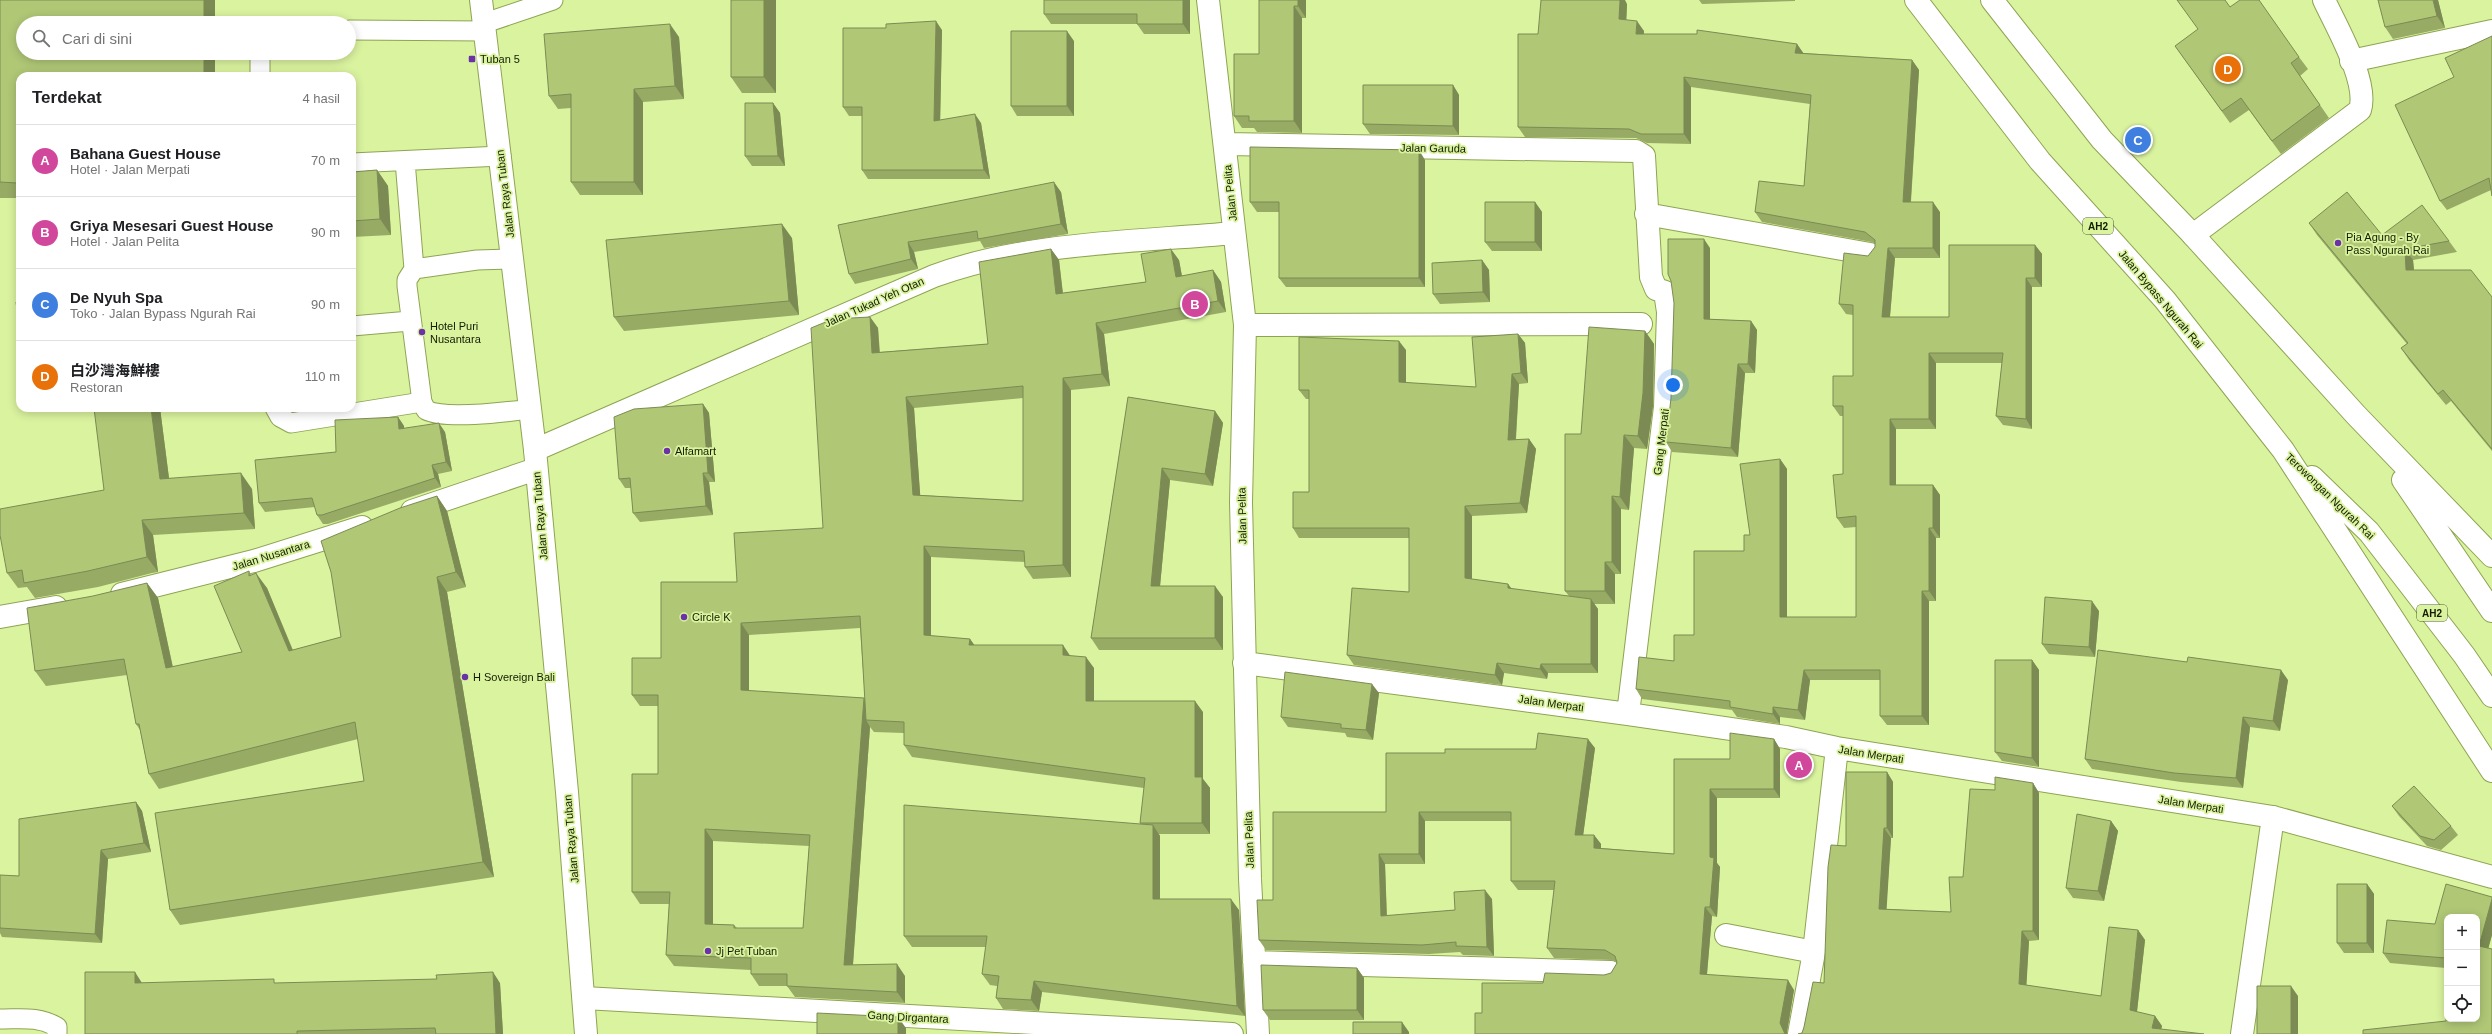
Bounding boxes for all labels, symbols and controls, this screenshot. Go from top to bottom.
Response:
search box [16,16,356,60]
icon: search [30,27,52,49]
text: Cari di sini [62,30,132,47]
place label: Tuban 5 [480,53,520,65]
marker: Tuban 5 [467,54,477,64]
pin: D [2215,54,2241,84]
text: Terdekat [32,88,102,107]
text: 4 hasil [302,91,340,106]
pin: C [2125,125,2151,155]
street label: Jalan Garuda [1400,141,1467,155]
text: Bahana Guest House [70,145,221,162]
street label: Jalan Raya Tuban [494,149,516,239]
text: A [40,153,50,168]
text: 70 m [311,153,340,168]
text: Hotel · Jalan Merpati [70,162,190,177]
street label: Jalan Pelita [1221,163,1239,222]
text: Griya Mesesari Guest House [70,217,273,234]
road number: AH2 [2083,218,2113,234]
text: B [40,225,50,240]
text: 90 m [311,225,340,240]
place label: Pia Agung - By Pass Ngurah Rai [2346,231,2429,256]
text: Hotel · Jalan Pelita [70,234,179,249]
marker: Pia Agung - By Pass Ngurah Rai [2333,238,2343,248]
street label: Jalan Bypass Ngurah Rai [2117,248,2205,350]
street label: Jalan Tukad Yeh Otan [822,275,926,329]
text: De Nyuh Spa [70,289,163,306]
pin: B [1182,289,1208,319]
text: C [40,297,50,312]
text: 90 m [311,297,340,312]
text: Toko · Jalan Bypass Ngurah Rai [70,306,256,321]
place label: Hotel Puri Nusantara [430,320,482,345]
marker: Hotel Puri Nusantara [417,327,427,337]
text: 白沙灣海鮮樓 [70,362,160,379]
text: D [40,369,50,384]
text: 110 m [305,369,340,384]
your location [1663,375,1683,395]
text: Restoran [70,380,123,395]
street label: Gang Merpati [1651,408,1671,476]
place label: Alfamart [675,445,716,457]
marker: Alfamart [662,446,672,456]
street label: Terowongan Ngurah Rai [2283,450,2377,542]
street label: Jalan Raya Tuban [530,471,550,561]
street label: Jalan Pelita [1235,487,1248,545]
street label: Jalan Nusantara [231,537,312,572]
road number: AH2 [2417,605,2447,621]
place label: Circle K [692,611,731,623]
marker: Circle K [679,612,689,622]
place label: H Sovereign Bali [473,671,555,683]
marker: H Sovereign Bali [460,672,470,682]
street label: Jalan Merpati [1517,692,1585,714]
street label: Jalan Merpati [1837,743,1905,765]
pin: A [1786,750,1812,780]
street label: Jalan Merpati [2157,793,2225,815]
street label: Jalan Raya Tuban [561,794,581,884]
street label: Jalan Pelita [1242,810,1256,869]
map controls [2444,914,2480,1022]
button: + [2444,914,2480,950]
place label: Jj Pet Tuban [716,945,777,957]
marker: Jj Pet Tuban [703,946,713,956]
button: − [2444,950,2480,986]
button: locate [2444,986,2480,1022]
street label: Gang Dirgantara [867,1009,950,1025]

